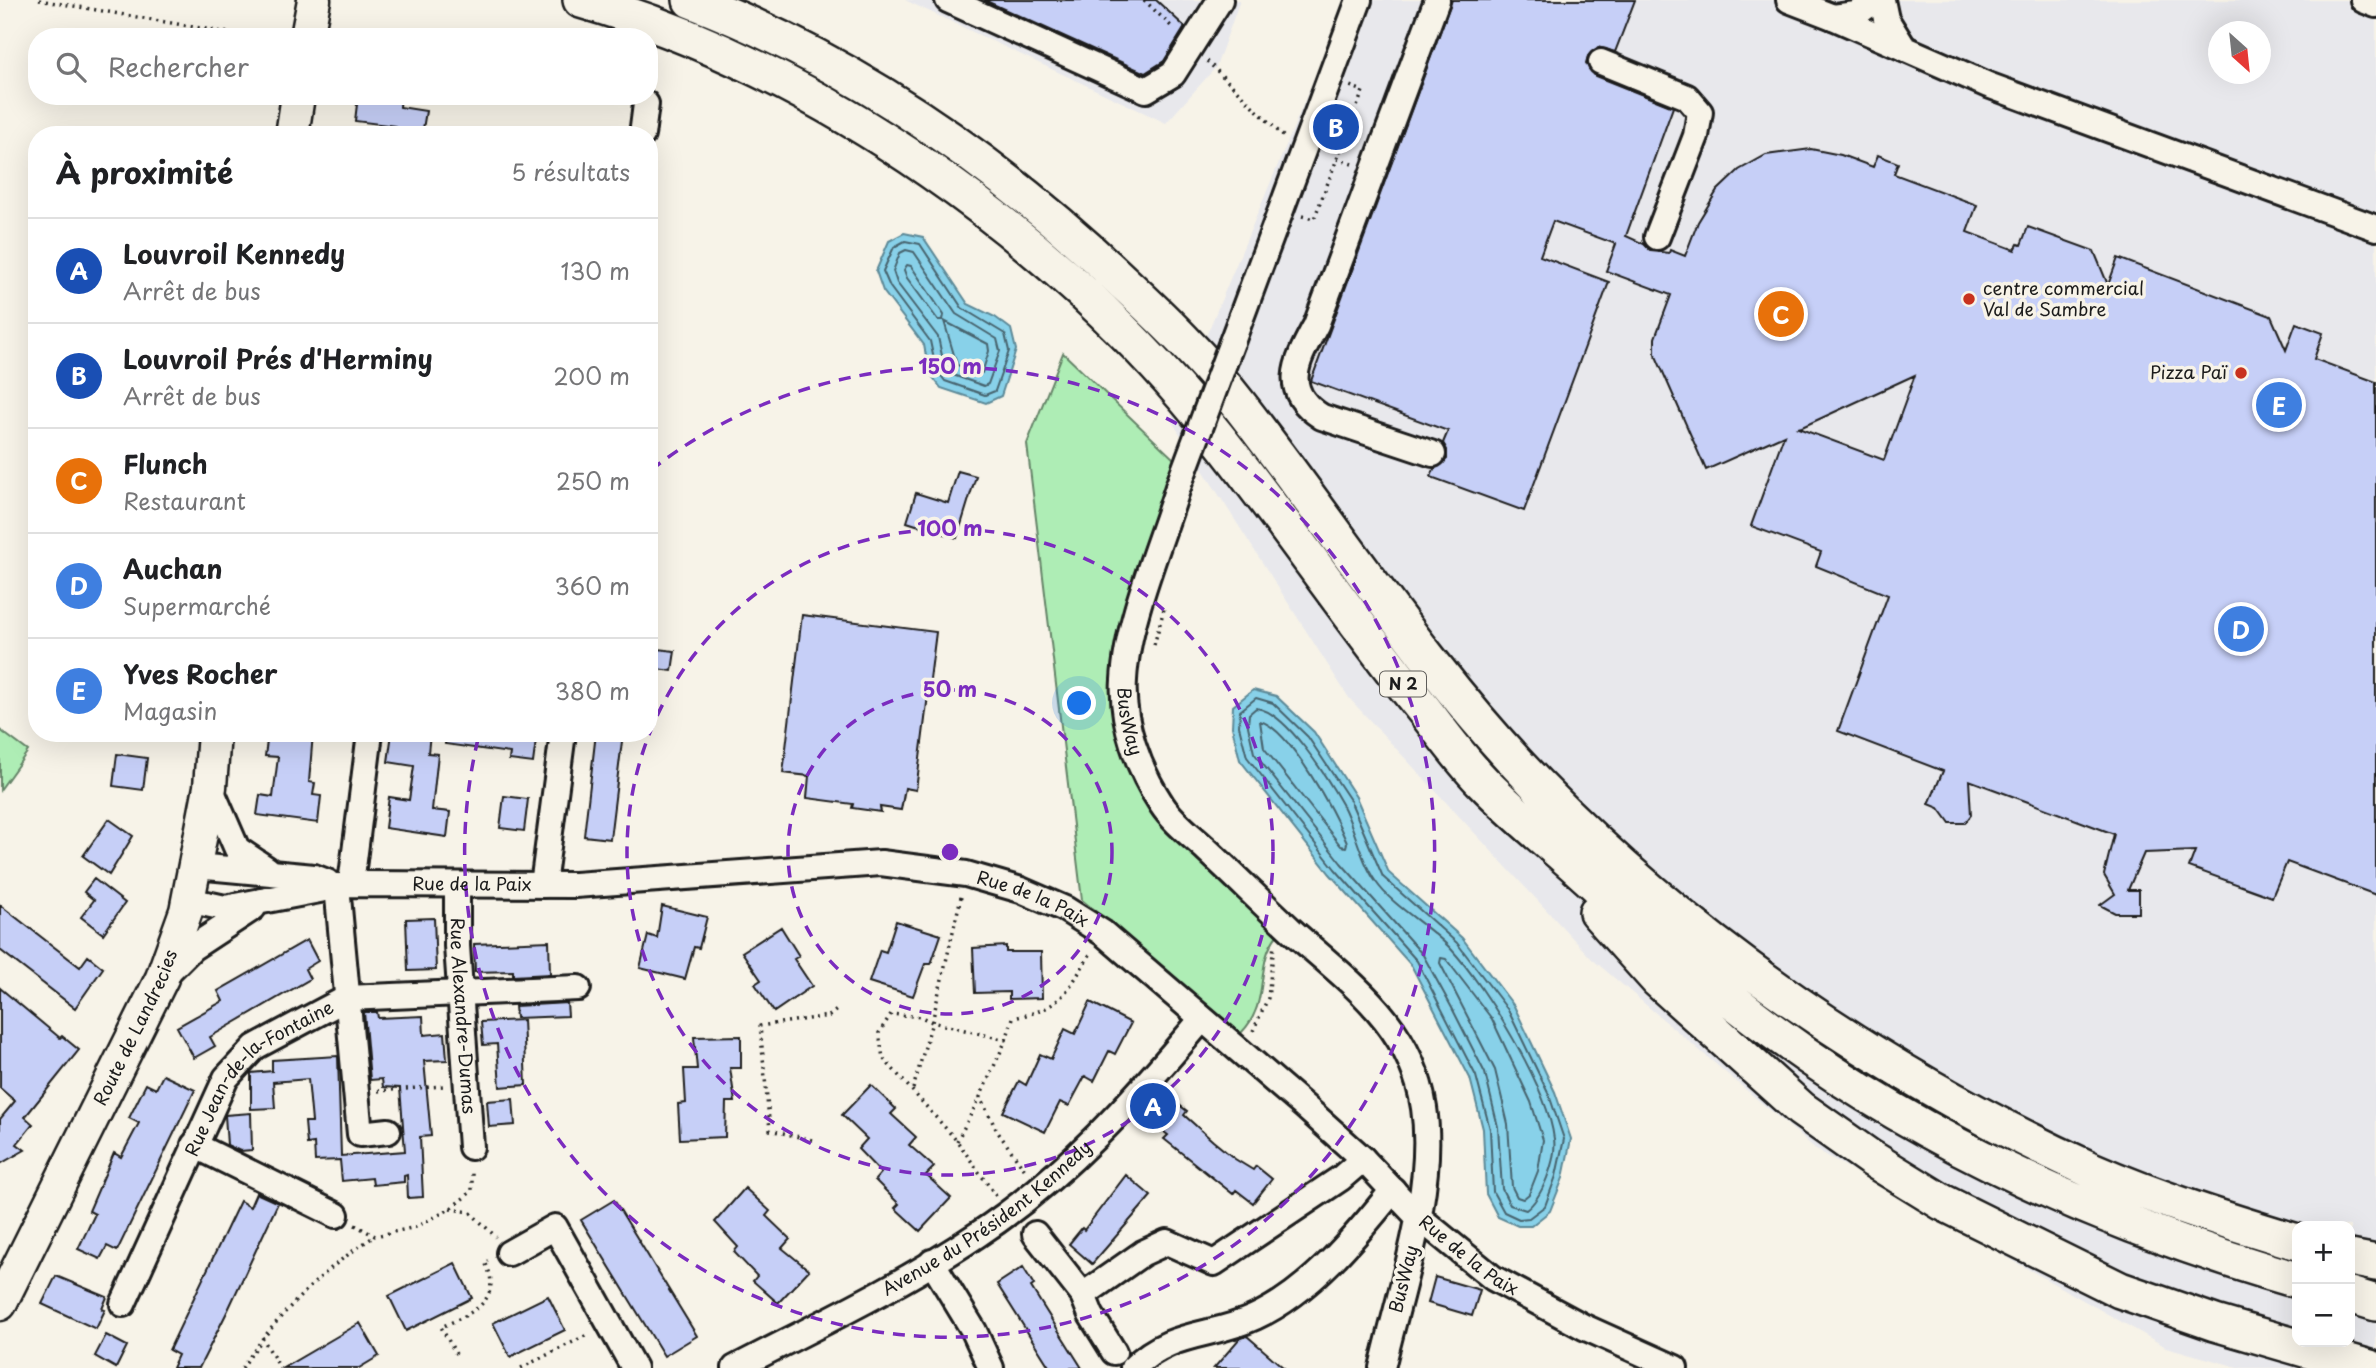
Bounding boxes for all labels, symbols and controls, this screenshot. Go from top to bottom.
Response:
north arrow [2208,21,2271,84]
search box [28,28,658,105]
text: Rechercher [108,47,249,86]
icon: search [52,48,90,86]
pin: B [1313,101,1359,153]
text: À proximité [56,149,233,194]
text: 5 résultats [511,154,630,189]
text: Louvroil Kennedy [123,234,345,273]
text: A [70,253,88,288]
text: 130 m [560,253,630,288]
text: Arrêt de bus [123,273,261,308]
place label: centre commercial Val de Sambre [1983,274,2144,322]
pin: C [1758,288,1804,340]
marker: centre commercial Val de Sambre [1961,291,1977,307]
text: Louvroil Prés d'Herminy [123,339,433,378]
text: 150 m [918,349,982,381]
text: B [71,358,87,393]
text: 200 m [553,358,630,393]
place label: Pizza Paï [2150,358,2228,385]
marker: Pizza Paï [2233,365,2249,381]
text: Arrêt de bus [123,378,261,413]
pin: E [2256,379,2302,431]
text: Flunch [123,444,208,483]
text: C [70,463,88,498]
text: 250 m [556,463,630,498]
text: Restaurant [123,483,246,518]
text: 100 m [917,511,983,543]
text: Auchan [123,549,223,588]
text: D [70,568,88,603]
text: 360 m [555,568,630,603]
text: Supermarché [123,588,271,623]
pin: D [2218,603,2264,655]
text: Yves Rocher [123,654,277,693]
road number: N 2 [1380,671,1426,696]
text: 50 m [923,672,977,704]
text: E [72,673,86,708]
text: 380 m [555,673,630,708]
your location [1062,686,1096,720]
street label: BusWay [1112,687,1151,759]
text: Magasin [123,693,217,728]
centre of rings [938,840,962,864]
street label: Rue de la Paix [974,863,1095,933]
street label: Rue de la Paix [412,869,532,897]
street label: Rue Alexandre-Dumas [445,918,484,1115]
street label: Route de Landrecies [86,945,183,1110]
street label: Rue Jean-de-la-Fontaine [177,993,338,1160]
pin: A [1130,1080,1176,1132]
street label: Avenue du Président Kennedy [877,1133,1097,1301]
street label: Rue de la Paix [1414,1208,1524,1301]
map controls [2292,1221,2355,1347]
button: + [2292,1221,2355,1284]
street label: BusWay [1381,1242,1424,1315]
button: − [2292,1284,2355,1347]

